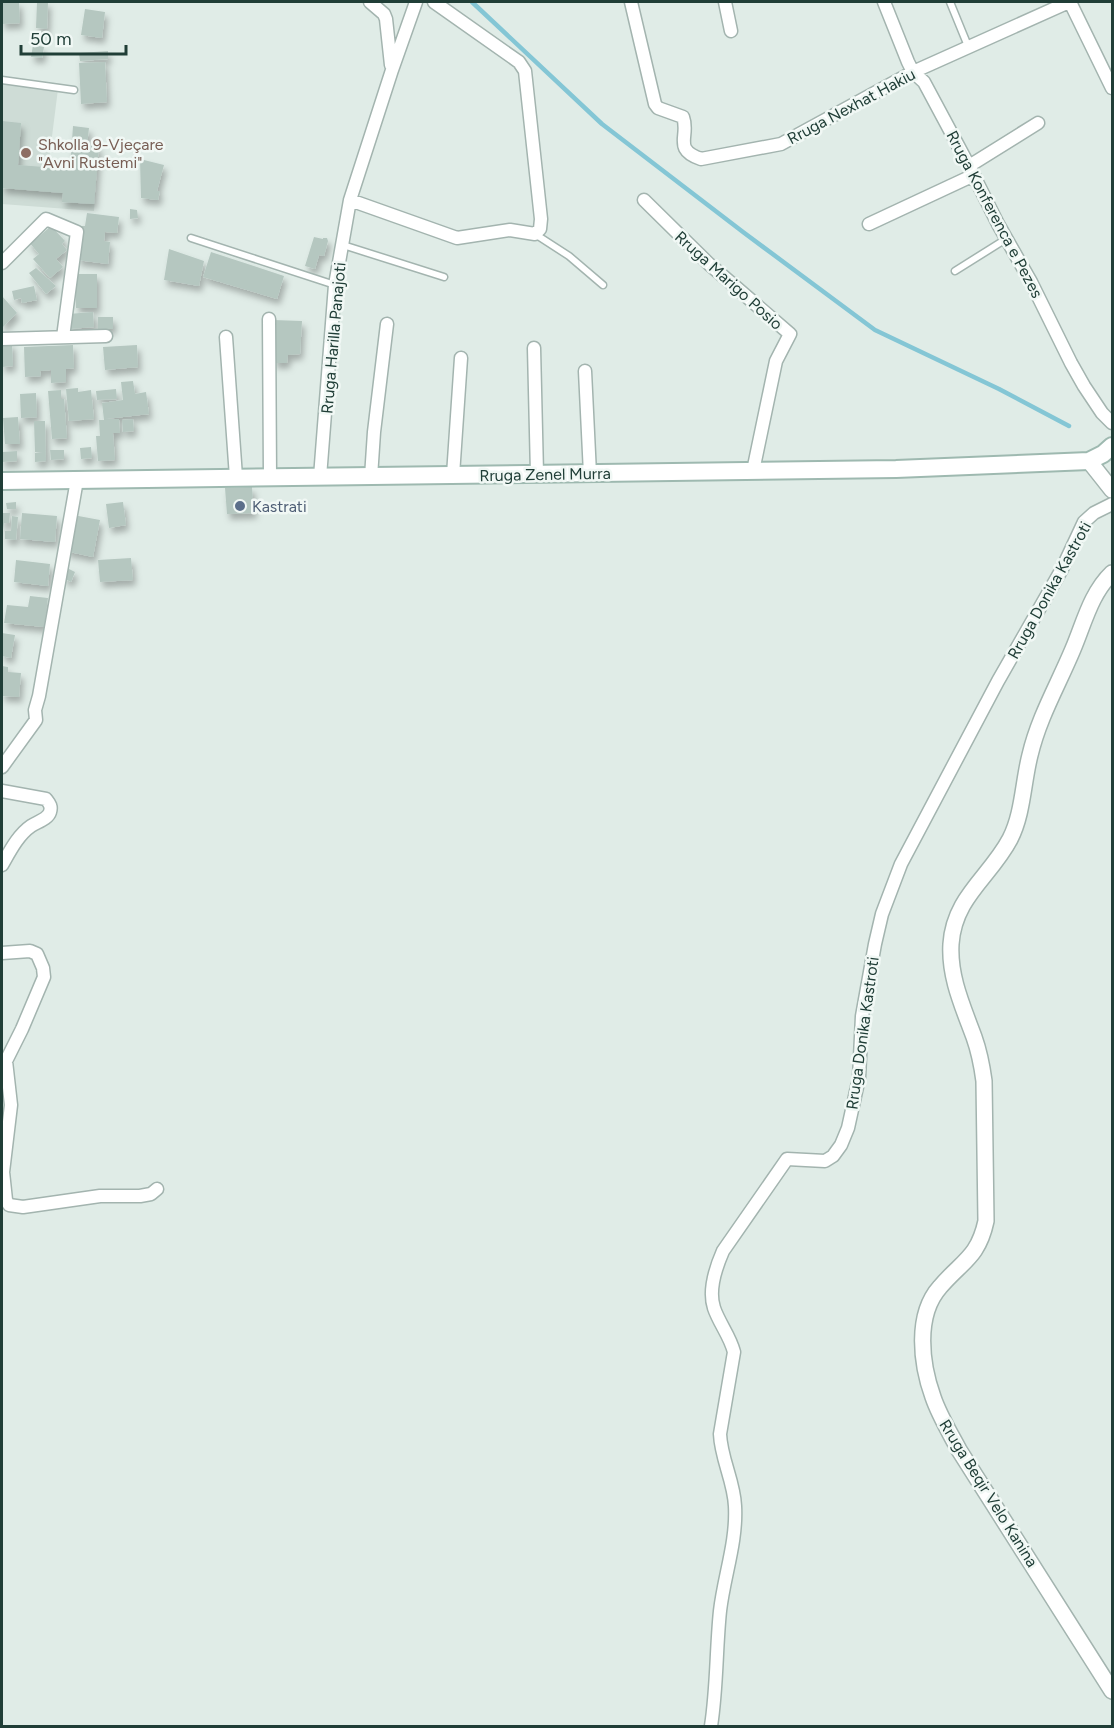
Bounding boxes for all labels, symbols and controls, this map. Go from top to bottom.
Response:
scale bar [21,18,126,56]
text: 50 m [30,28,72,50]
street label: Rruga Nexhat Hakiu [784,65,918,148]
street label: Rruga Konferenca e Pezes [942,127,1047,301]
place label: Shkolla 9-Vjeçare "Avni Rustemi" [38,135,164,172]
marker: Shkolla 9-Vjeçare "Avni Rustemi" [19,146,33,160]
street label: Rruga Marigo Posio [671,227,786,334]
street label: Rruga Harilla Panajoti [317,261,350,415]
street label: Rruga Zenel Murra [479,464,611,485]
place label: Kastrati [252,497,307,516]
marker: Kastrati [233,499,247,513]
street label: Rruga Donika Kastroti [1004,518,1095,662]
street label: Rruga Donika Kastroti [842,955,883,1111]
street label: Rruga Beqir Velo Kanina [935,1416,1042,1570]

